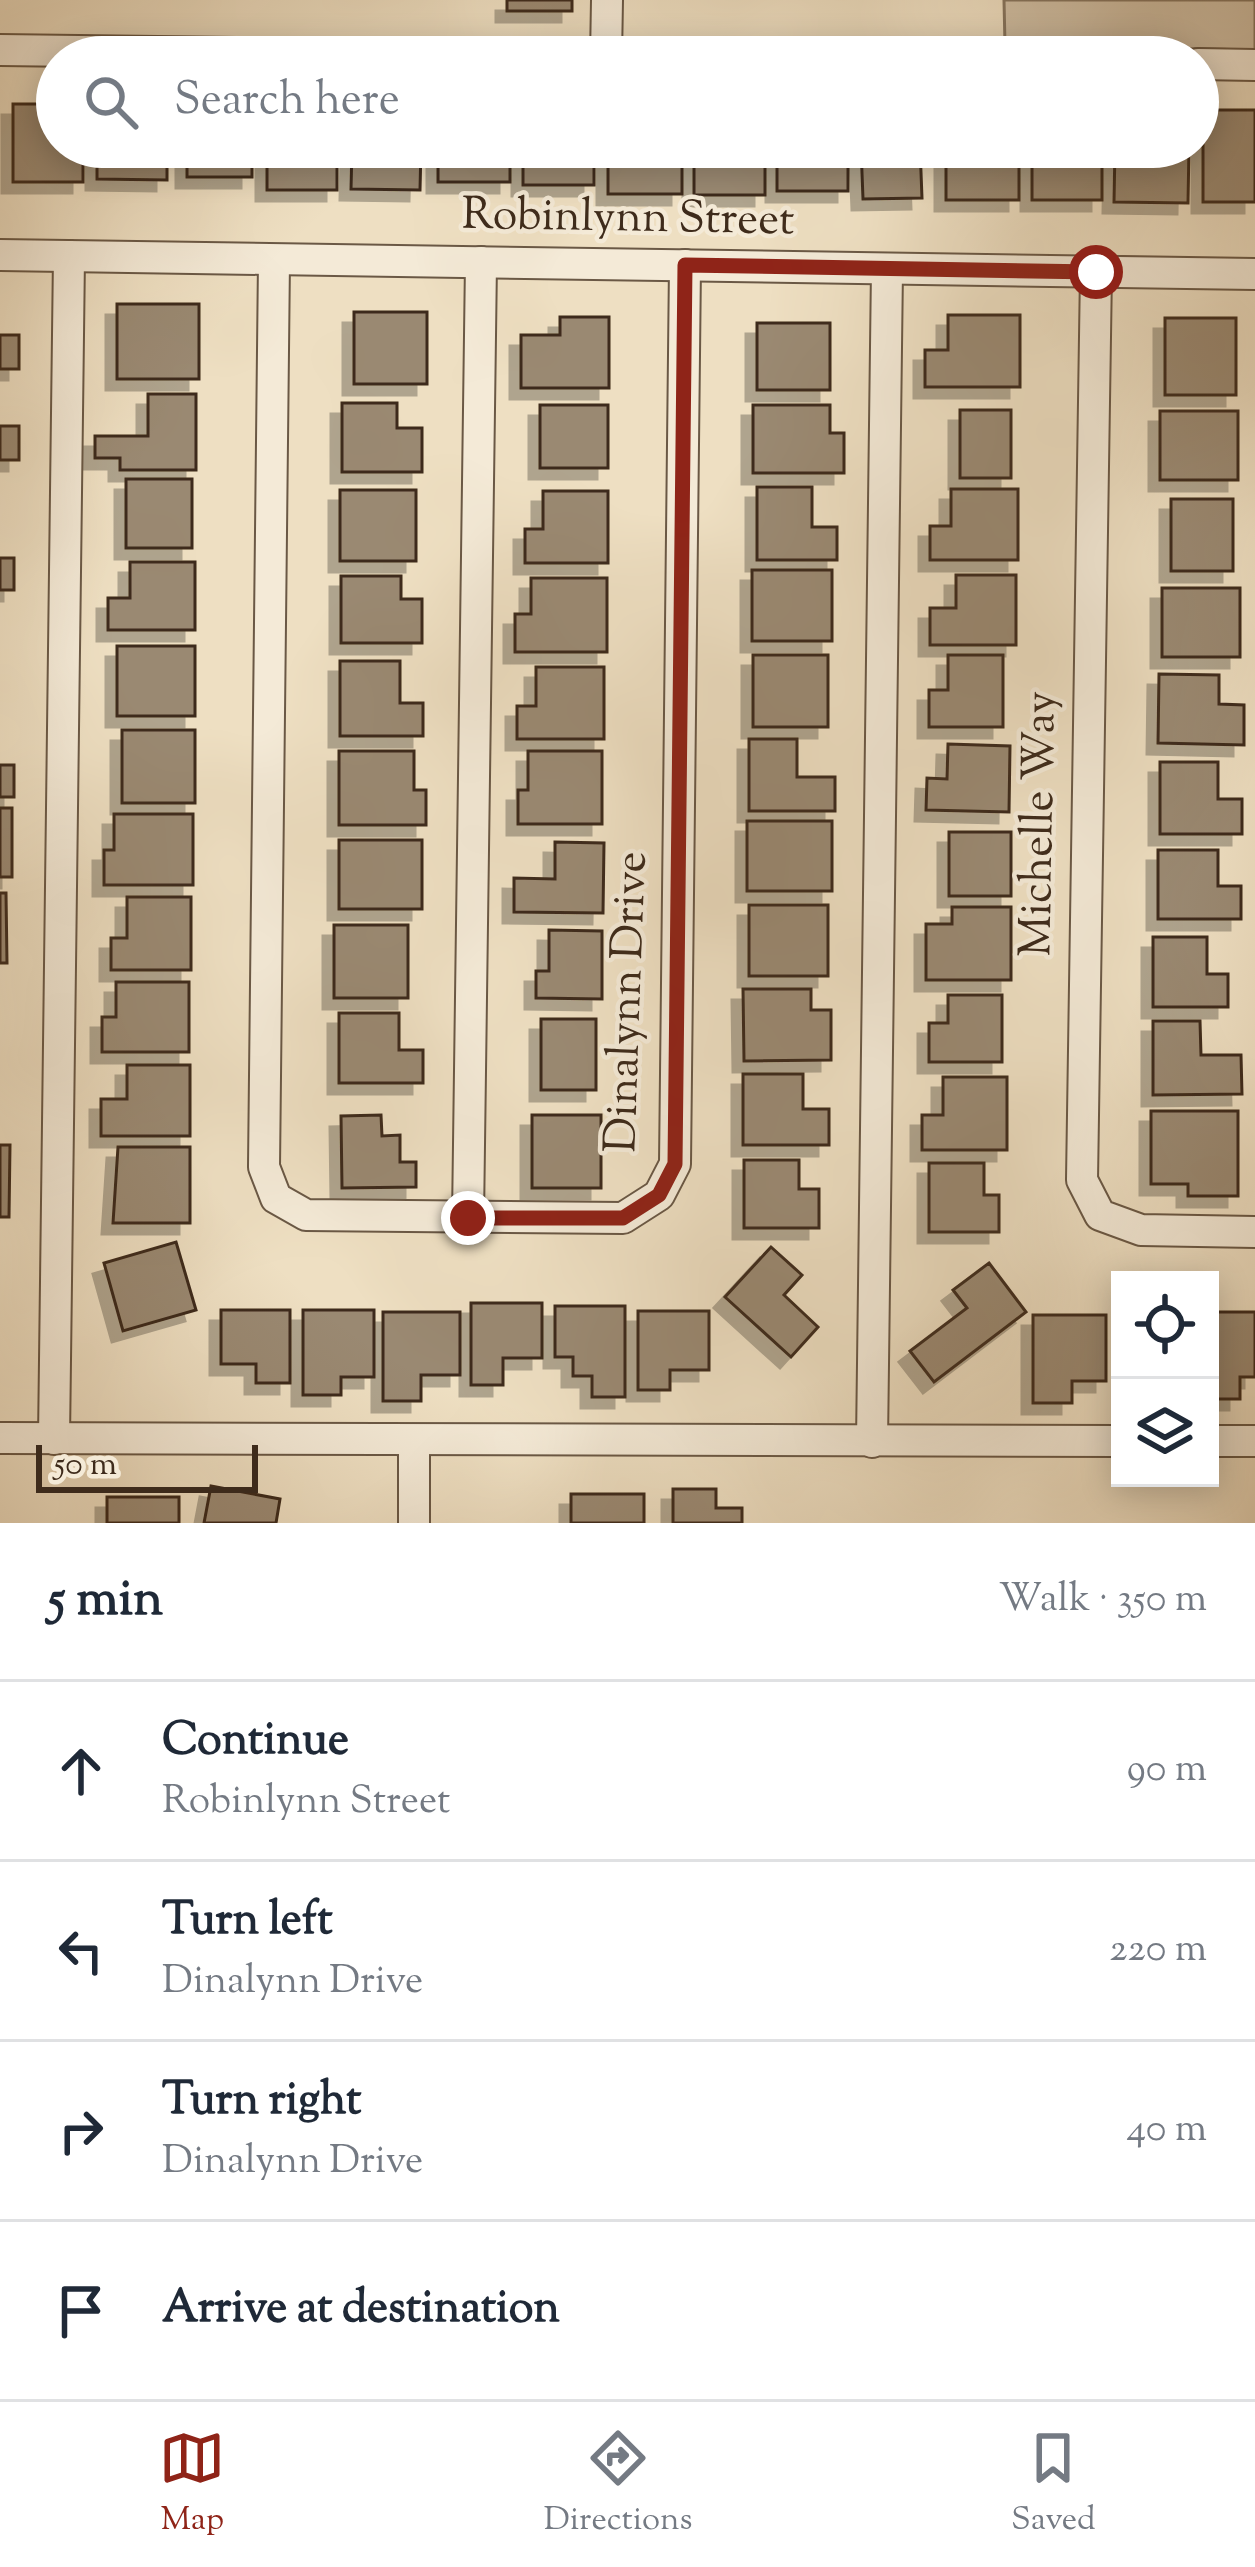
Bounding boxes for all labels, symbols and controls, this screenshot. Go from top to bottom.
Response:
search box [36,36,1219,168]
icon: search [78,69,144,135]
text: Search here [174,70,400,135]
street label: Robinlynn Street [461,185,795,255]
route start [1069,245,1123,299]
street label: Michelle Way [1006,691,1076,957]
street label: Dinalynn Drive [591,850,667,1154]
route end [441,1191,495,1245]
map controls [1111,1271,1219,1487]
button: locate [1111,1271,1219,1379]
button: layers [1111,1379,1219,1487]
scale bar [36,1439,258,1492]
text: 50 m [54,1442,117,1490]
text: 5 min [48,1565,163,1638]
text: Walk · 350 m [999,1573,1207,1629]
text: Continue [162,1710,349,1775]
icon: ahead [48,1738,114,1804]
text: 90 m [1127,1743,1207,1799]
text: Robinlynn Street [162,1775,450,1831]
text: Turn left [162,1890,333,1955]
icon: left [48,1918,114,1984]
text: 220 m [1109,1923,1207,1979]
text: Dinalynn Drive [162,1955,423,2011]
text: Turn right [162,2070,361,2135]
icon: right [48,2098,114,2164]
text: 40 m [1127,2103,1207,2159]
text: Dinalynn Drive [162,2135,423,2191]
icon: arrive [48,2278,114,2344]
text: Arrive at destination [162,2278,560,2343]
tab: Map [159,2425,225,2545]
tab: Directions [544,2425,693,2545]
tab: Saved [1011,2425,1096,2545]

